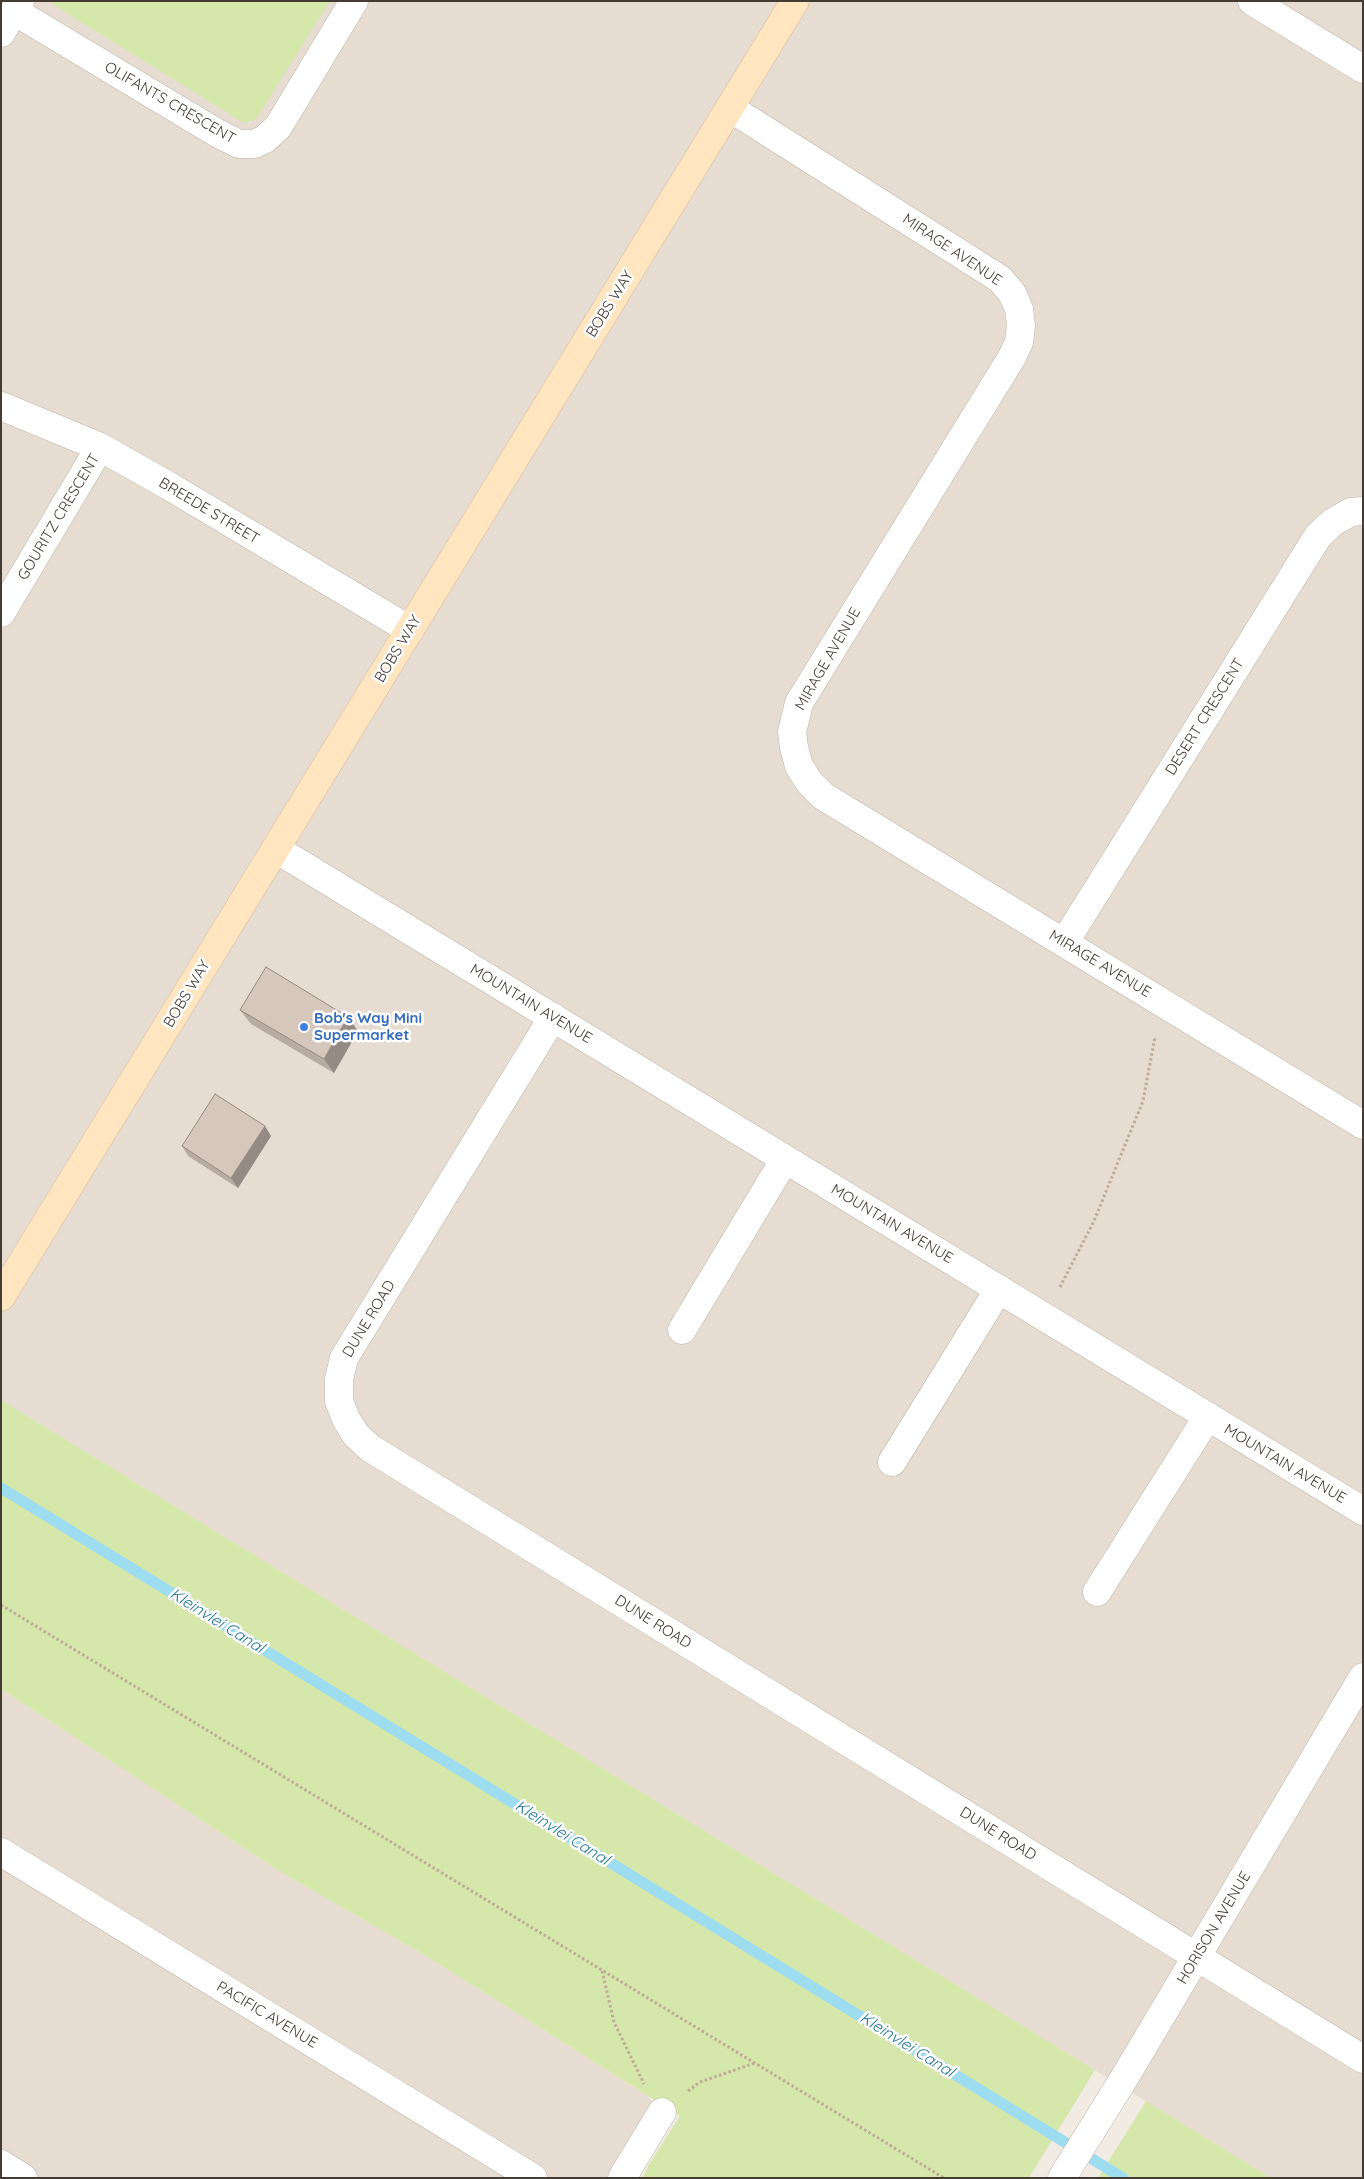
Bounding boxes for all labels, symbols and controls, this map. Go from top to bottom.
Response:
street label: OLIFANTS CRESCENT [101,58,239,148]
street label: MIRAGE AVENUE [899,210,1005,290]
street label: BOBS WAY [582,267,638,341]
street label: GOURITZ CRESCENT [14,451,104,583]
street label: BREEDE STREET [156,474,262,548]
street label: MIRAGE AVENUE [791,604,865,714]
street label: BOBS WAY [371,612,425,686]
street label: DESERT CRESCENT [1162,655,1248,779]
street label: MIRAGE AVENUE [1046,926,1154,1002]
street label: BOBS WAY [160,957,214,1031]
street label: MOUNTAIN AVENUE [467,960,595,1048]
place label: Bob's Way Mini Supermarket [314,1009,422,1044]
marker: Bob's Way Mini Supermarket [298,1021,310,1033]
street label: MOUNTAIN AVENUE [828,1180,956,1268]
street label: DUNE ROAD [339,1277,399,1361]
street label: MOUNTAIN AVENUE [1221,1420,1349,1508]
water label: Kleinvlei Canal [166,1584,268,1658]
street label: DUNE ROAD [611,1591,695,1653]
water label: Kleinvlei Canal [511,1796,613,1870]
street label: DUNE ROAD [956,1803,1040,1865]
street label: HORISON AVENUE [1173,1869,1255,1987]
street label: PACIFIC AVENUE [213,1978,321,2052]
water label: Kleinvlei Canal [856,2008,958,2082]

